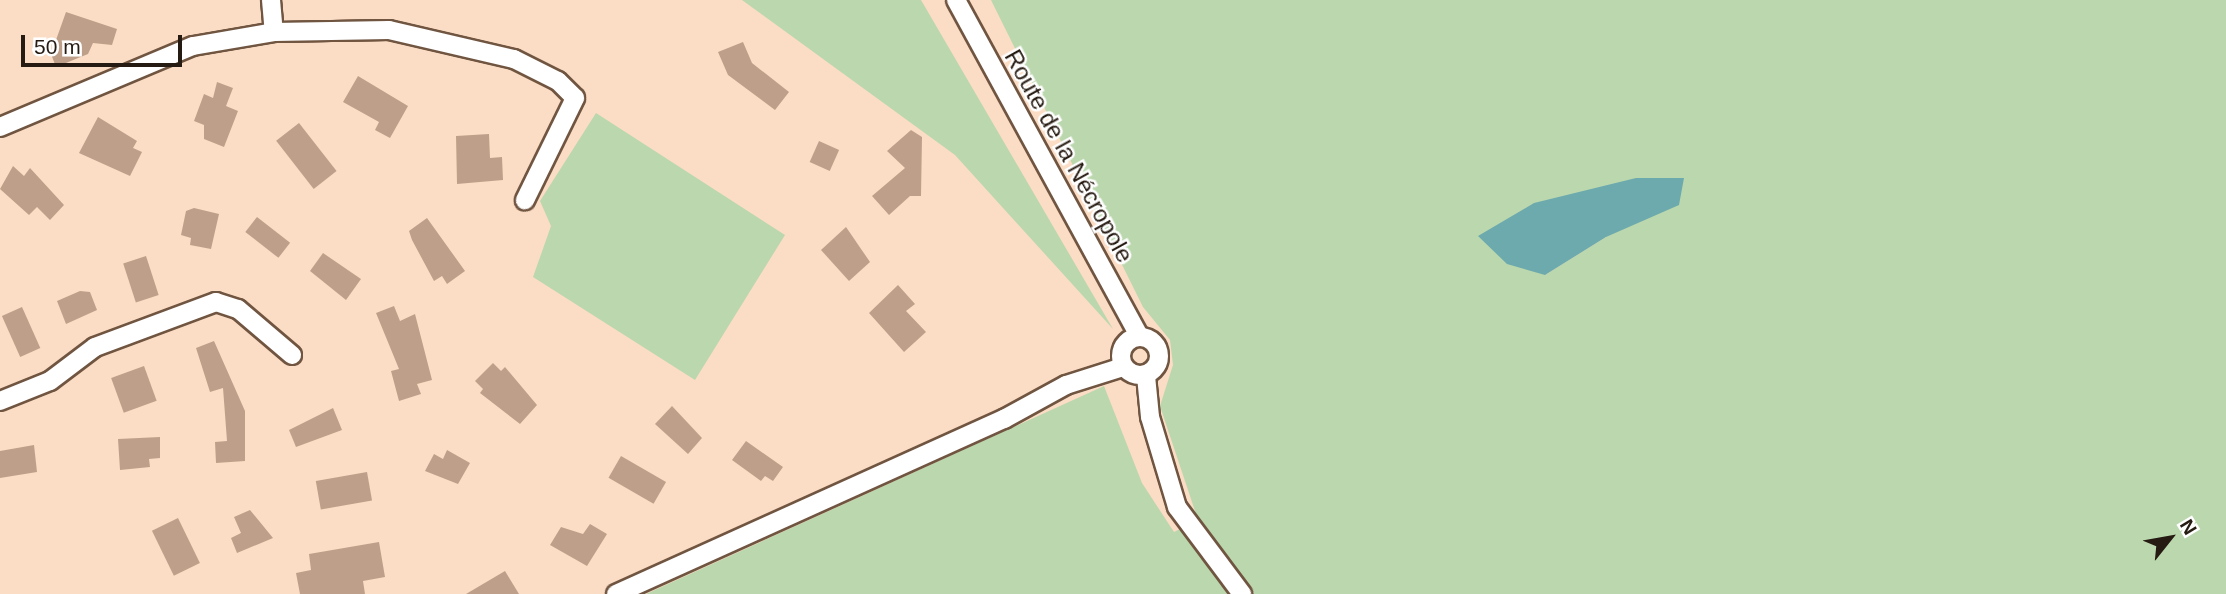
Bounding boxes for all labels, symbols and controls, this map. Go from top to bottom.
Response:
scale bar [24,21,186,65]
text: 50 m [34,35,81,58]
street label: Route de la Nécropole [999,45,1139,267]
north arrow [2135,503,2205,573]
text: N [2176,516,2201,538]

